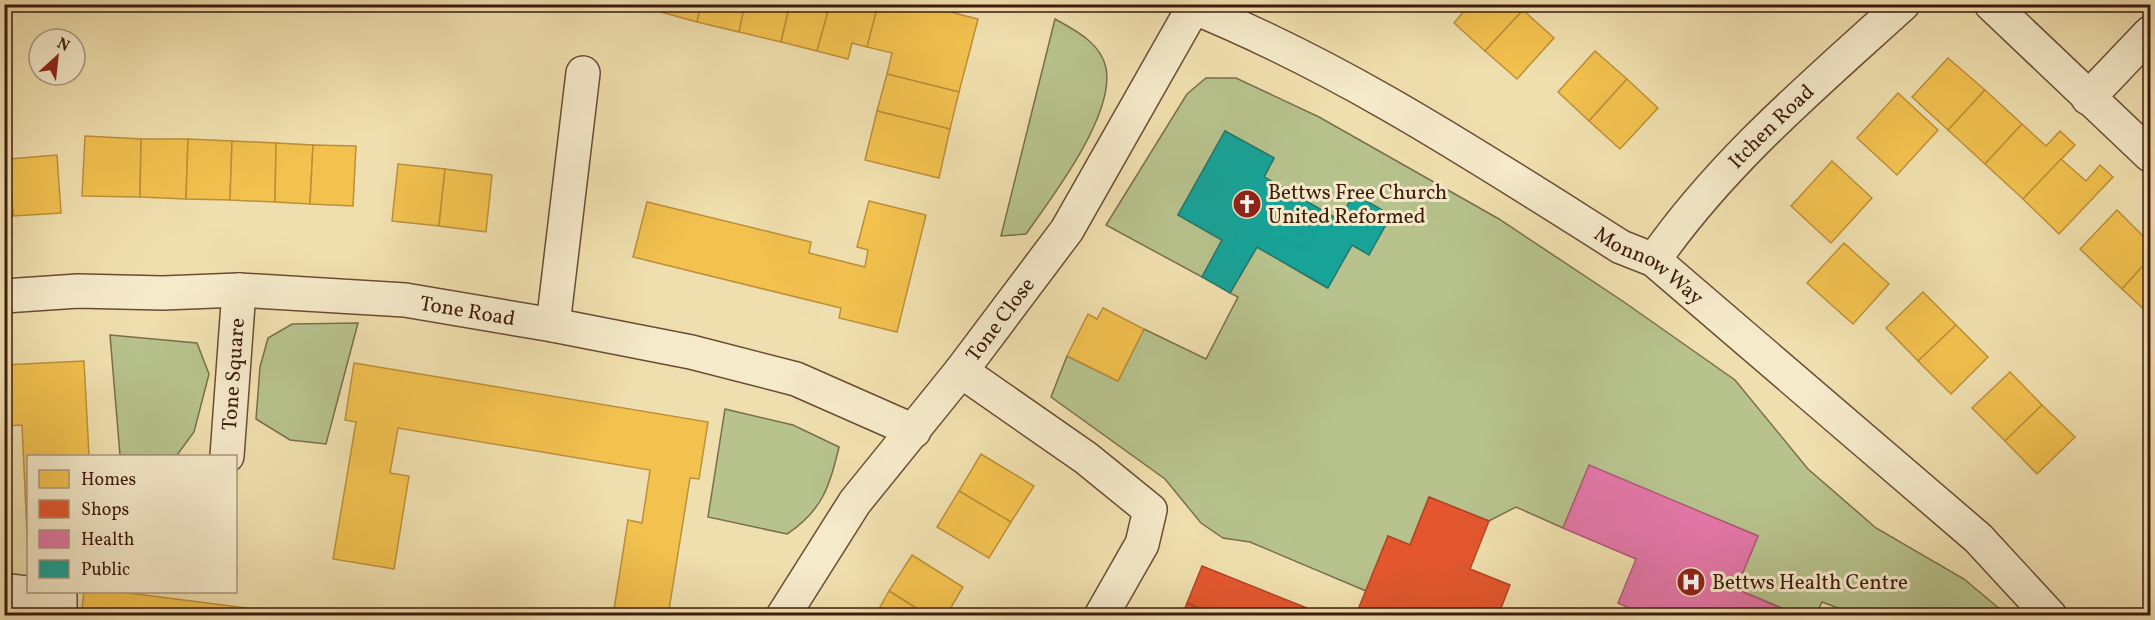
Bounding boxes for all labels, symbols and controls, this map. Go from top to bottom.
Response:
north arrow [27,27,87,87]
text: N [53,33,73,58]
street label: Itchen Road [1722,78,1821,176]
place label: Bettws Free Church United Reformed [1268,179,1447,232]
church icon: Bettws Free Church United Reformed [1231,188,1263,220]
street label: Monnow Way [1588,220,1710,313]
street label: Tone Close [960,272,1042,368]
street label: Tone Road [417,290,517,334]
street label: Tone Square [216,317,253,432]
legend [27,455,237,593]
text: Homes [81,468,136,493]
text: Shops [81,498,129,523]
text: Health [81,528,135,553]
text: Public [81,558,130,583]
hospital icon: Bettws Health Centre [1675,566,1707,598]
place label: Bettws Health Centre [1712,569,1908,598]

